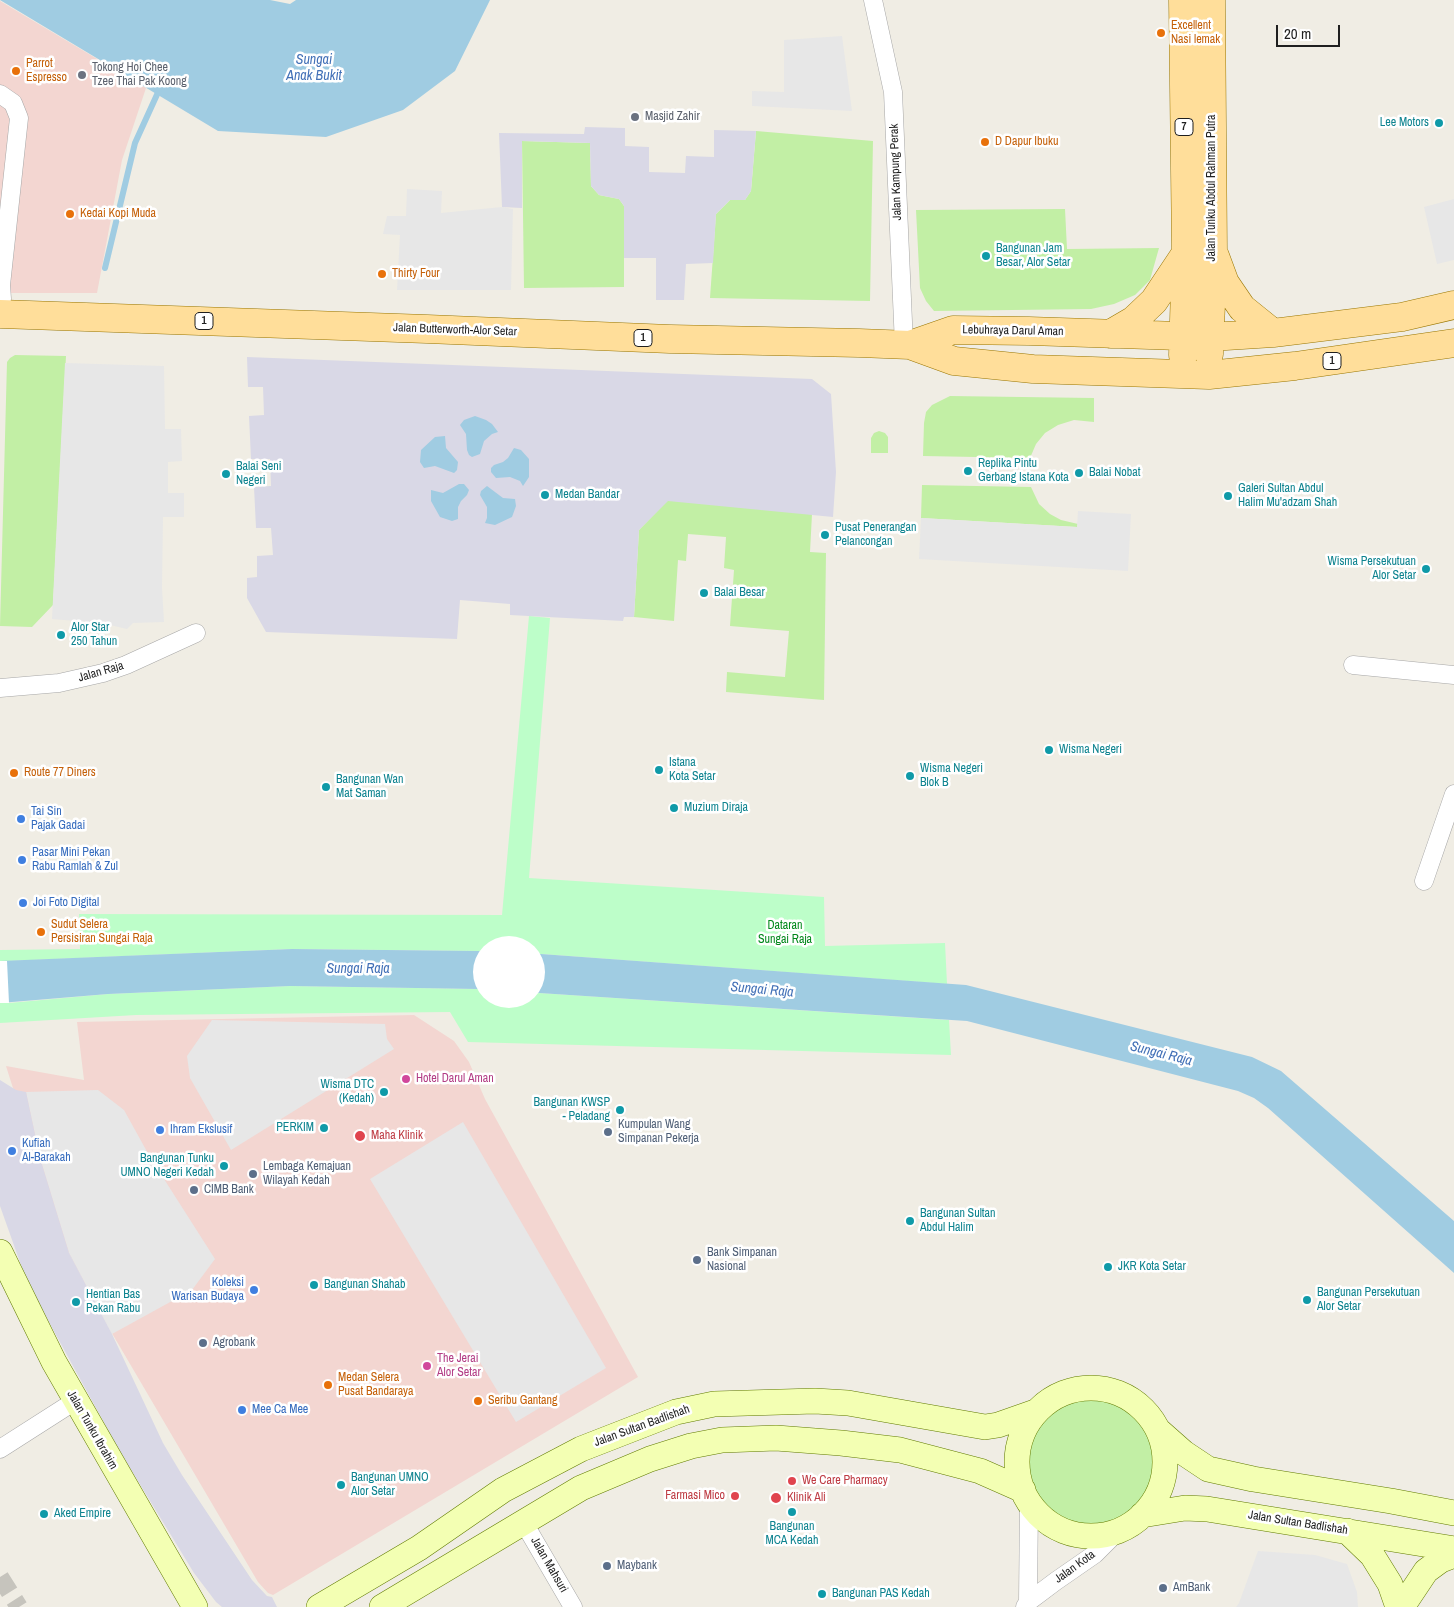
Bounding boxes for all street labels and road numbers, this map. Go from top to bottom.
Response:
street label: Jalan Tunku Abdul Rahman Putra [1205,115,1219,261]
road number: 7 [1175,118,1193,136]
street label: Jalan Kampung Perak [887,123,905,221]
road number: 1 [195,312,213,330]
street label: Jalan Butterworth-Alor Setar [393,321,517,339]
street label: Lebuhraya Darul Aman [962,323,1064,339]
road number: 1 [634,329,652,346]
road number: 1 [1323,352,1341,370]
street label: Jalan Raja [77,659,125,685]
street label: Jalan Tunku Ibrahim [64,1388,120,1472]
street label: Jalan Sultan Badlishah [592,1402,692,1450]
street label: Jalan Sultan Badlishah [1247,1508,1349,1538]
street label: Jalan Mahsuri [527,1535,571,1595]
street label: Jalan Kota [1052,1548,1098,1586]

